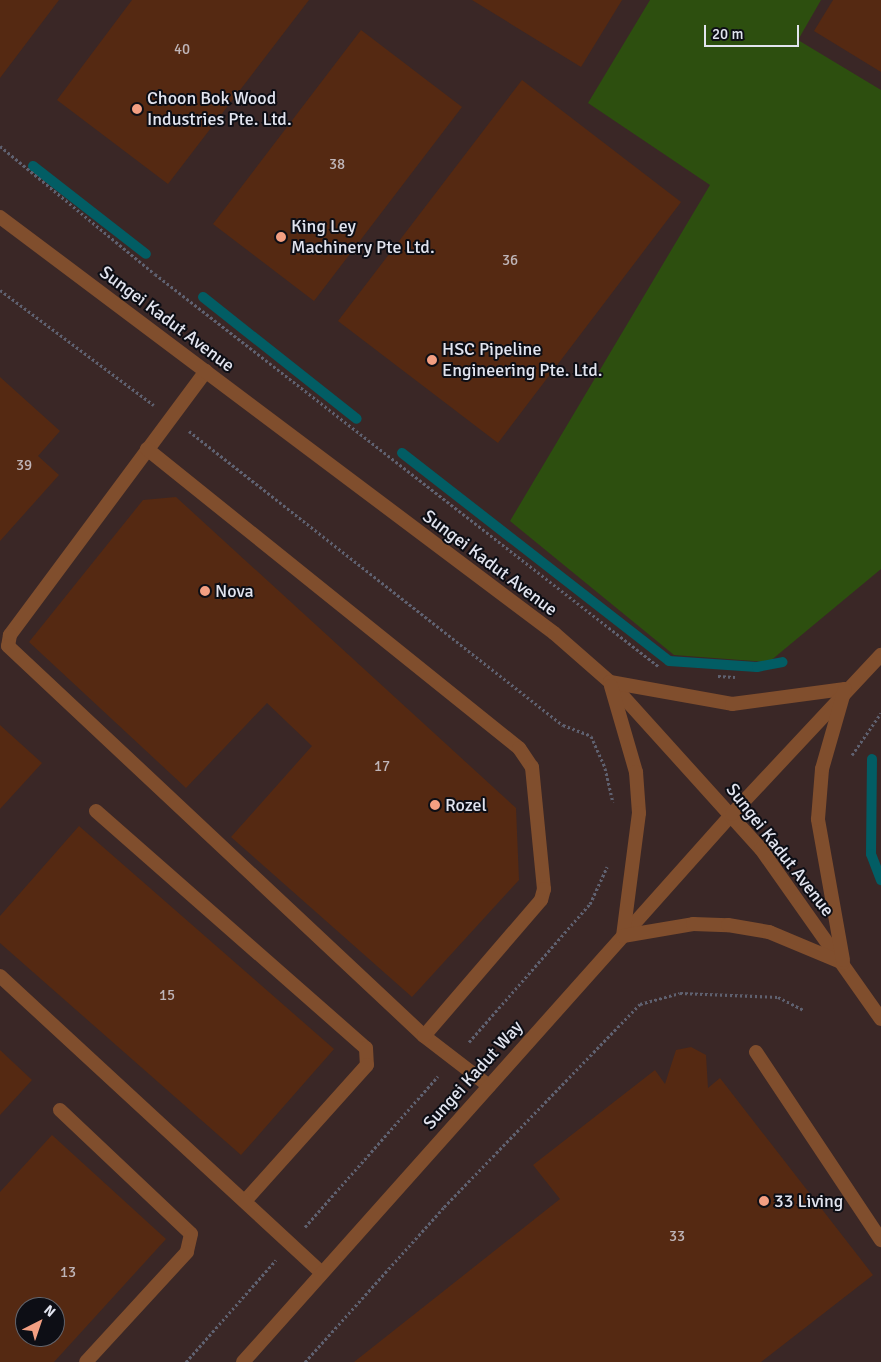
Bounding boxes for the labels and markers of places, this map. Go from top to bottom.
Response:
place label: Choon Bok Wood Industries Pte. Ltd. [147,88,292,130]
marker: Choon Bok Wood Industries Pte. Ltd. [131,103,143,115]
place label: King Ley Machinery Pte Ltd. [291,216,435,258]
marker: King Ley Machinery Pte Ltd. [275,231,287,243]
place label: HSC Pipeline Engineering Pte. Ltd. [442,339,603,382]
marker: HSC Pipeline Engineering Pte. Ltd. [426,354,438,366]
place label: Nova [215,580,254,602]
marker: Nova [199,585,211,597]
place label: Rozel [445,794,487,816]
marker: Rozel [429,799,441,811]
place label: 33 Living [774,1190,843,1212]
marker: 33 Living [758,1195,770,1207]

